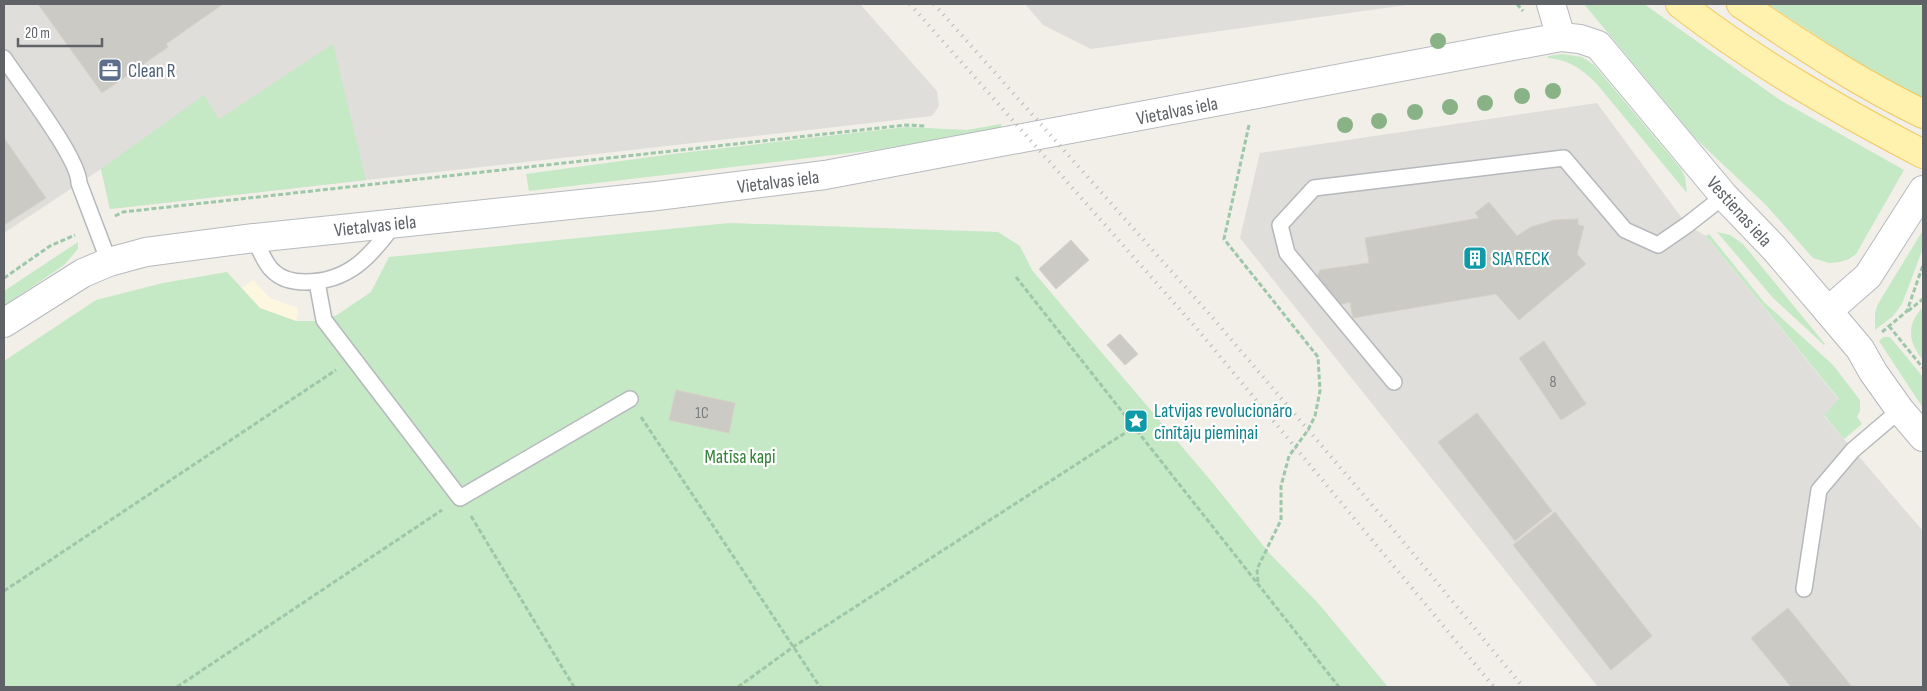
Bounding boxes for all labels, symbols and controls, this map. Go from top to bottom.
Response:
scale bar [18,15,101,47]
text: 20 m [25,24,50,43]
office icon: Clean R [97,57,123,83]
place label: Clean R [128,60,176,83]
street label: Vietalvas iela [1135,92,1220,131]
street label: Vietalvas iela [736,166,821,199]
street label: Vestienas iela [1701,172,1776,252]
street label: Vietalvas iela [333,211,417,242]
building icon: SIA RECK [1462,245,1488,271]
place label: SIA RECK [1492,248,1550,271]
house number: 8 [1549,373,1557,392]
place label: Latvijas revolucionāro cīnītāju piemiņai [1154,400,1292,445]
house number: 1C [695,404,709,423]
place icon: Latvijas revolucionāro cīnītāju piemiņai [1123,408,1149,434]
park label: Matīsa kapi [705,446,775,469]

